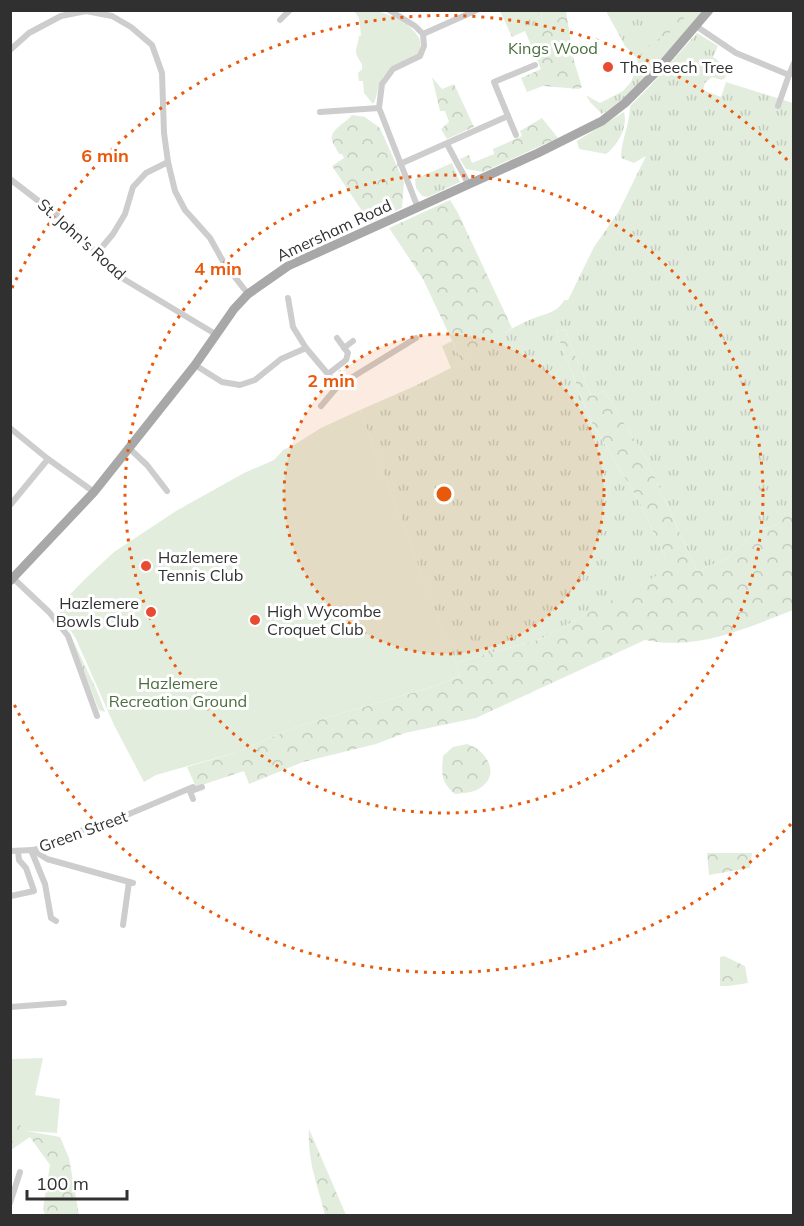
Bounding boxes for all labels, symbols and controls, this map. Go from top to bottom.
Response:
park label: Kings Wood [508,38,598,58]
place label: The Beech Tree [620,57,733,77]
marker: The Beech Tree [601,60,615,74]
text: 6 min [81,144,129,167]
street label: St. John's Road [34,194,130,284]
street label: Amersham Road [273,195,395,265]
text: 4 min [194,257,242,280]
text: 2 min [307,369,355,392]
centre of rings [434,484,454,504]
place label: Hazlemere Tennis Club [158,547,243,585]
marker: Hazlemere Tennis Club [139,559,153,573]
place label: Hazlemere Bowls Club [56,593,139,631]
place label: High Wycombe Croquet Club [267,601,381,639]
marker: Hazlemere Bowls Club [144,605,158,619]
marker: High Wycombe Croquet Club [248,613,262,627]
park label: Hazlemere Recreation Ground [109,673,247,711]
street label: Green Street [36,806,130,856]
scale bar [27,1163,128,1201]
text: 100 m [36,1172,89,1195]

